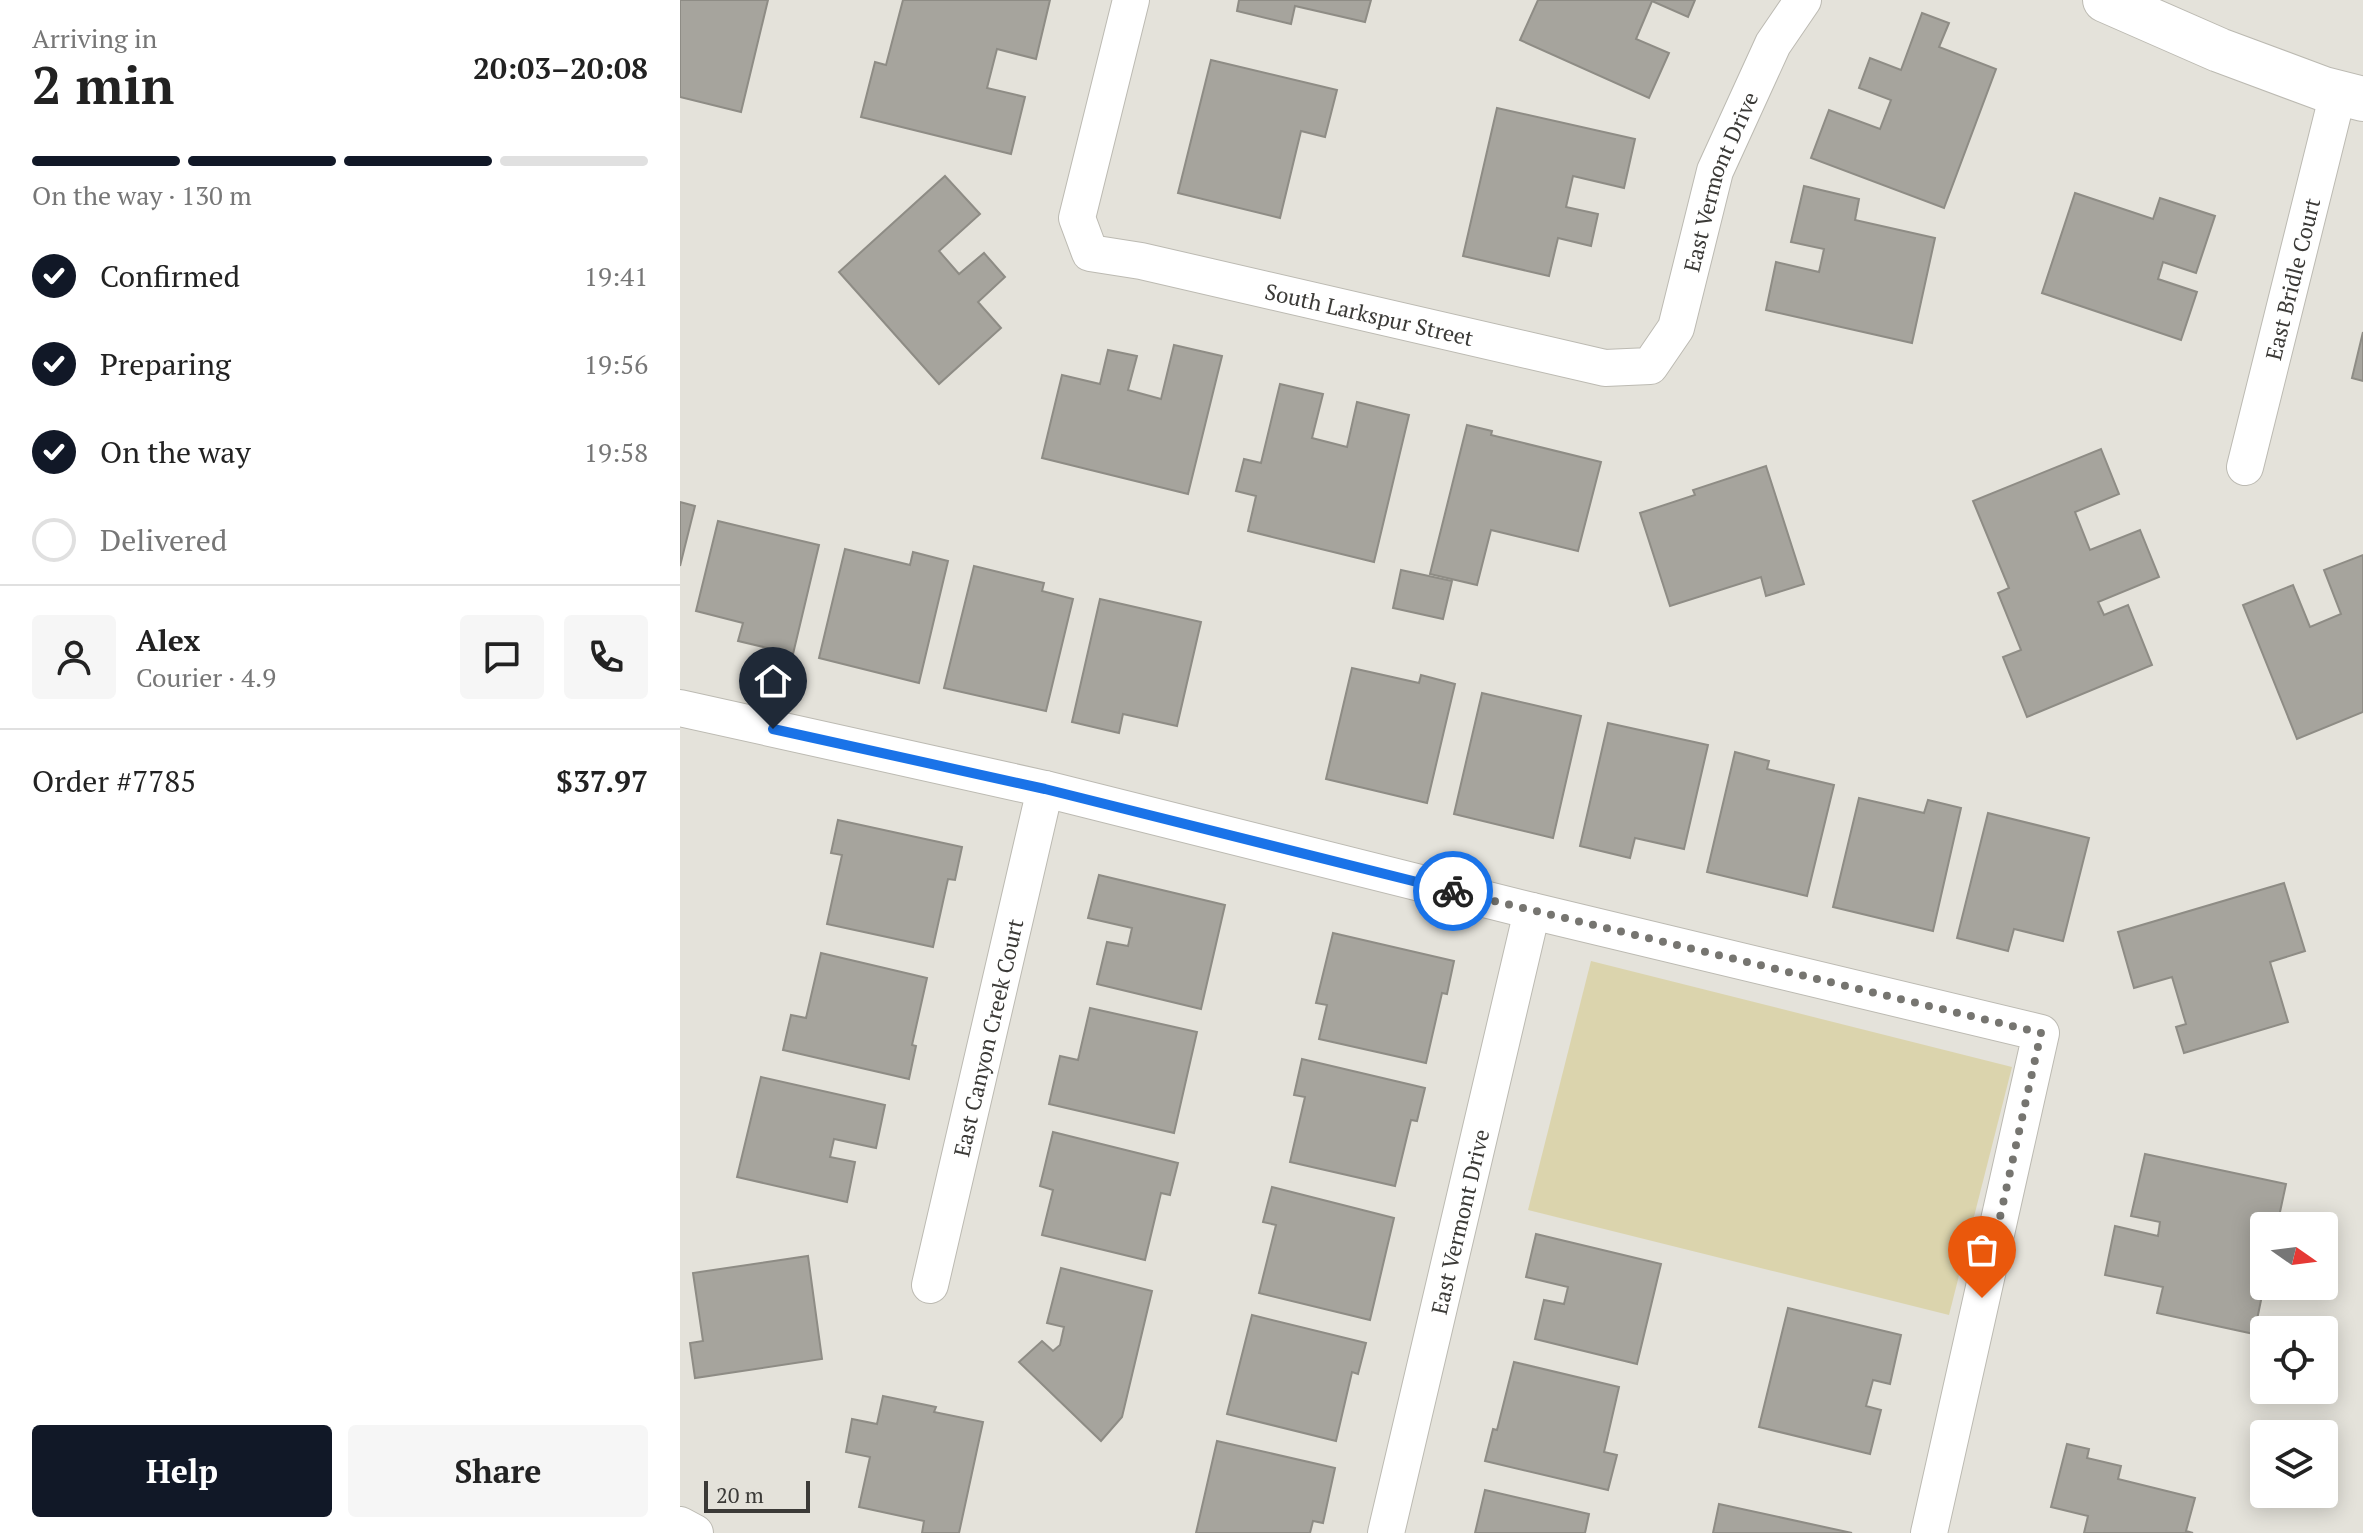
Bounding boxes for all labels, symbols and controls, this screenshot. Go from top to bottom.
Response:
text: Arriving in [32,21,157,55]
text: 20:03–20:08 [473,48,648,88]
text: 2 min [32,50,174,119]
street label: East Vermont Drive [1676,87,1764,275]
text: On the way · 130 m [32,178,252,212]
street label: East Bridle Court [2258,195,2326,363]
icon: check [32,254,76,298]
text: Confirmed [100,256,240,296]
text: 19:41 [584,259,648,293]
street label: South Larkspur Street [1262,276,1477,352]
icon: check [32,342,76,386]
text: Preparing [100,344,231,384]
text: 19:56 [584,347,648,381]
icon: check [32,430,76,474]
text: On the way [100,432,251,472]
text: 19:58 [584,435,648,469]
text: Delivered [100,520,227,560]
button: person [32,615,116,699]
button: chat [460,615,544,699]
button: phone [564,615,648,699]
text: Alex [136,620,200,660]
pin [739,647,807,729]
icon: home [751,659,795,703]
text: Courier · 4.9 [136,660,276,694]
text: Order #7785 [32,761,196,801]
text: $37.97 [556,761,648,801]
courier [1413,851,1493,931]
icon: bike [1431,869,1475,913]
street label: East Canyon Creek Court [946,916,1029,1159]
street label: East Vermont Drive [1423,1126,1495,1317]
north arrow [2250,1212,2338,1300]
map controls [2250,1212,2338,1508]
pin [1948,1216,2016,1298]
icon: bag [1960,1228,2004,1272]
button: locate [2250,1316,2338,1404]
button: layers [2250,1420,2338,1508]
button: Help [32,1425,332,1517]
button: Share [348,1425,648,1517]
scale bar [704,1477,810,1513]
text: 20 m [716,1480,764,1509]

